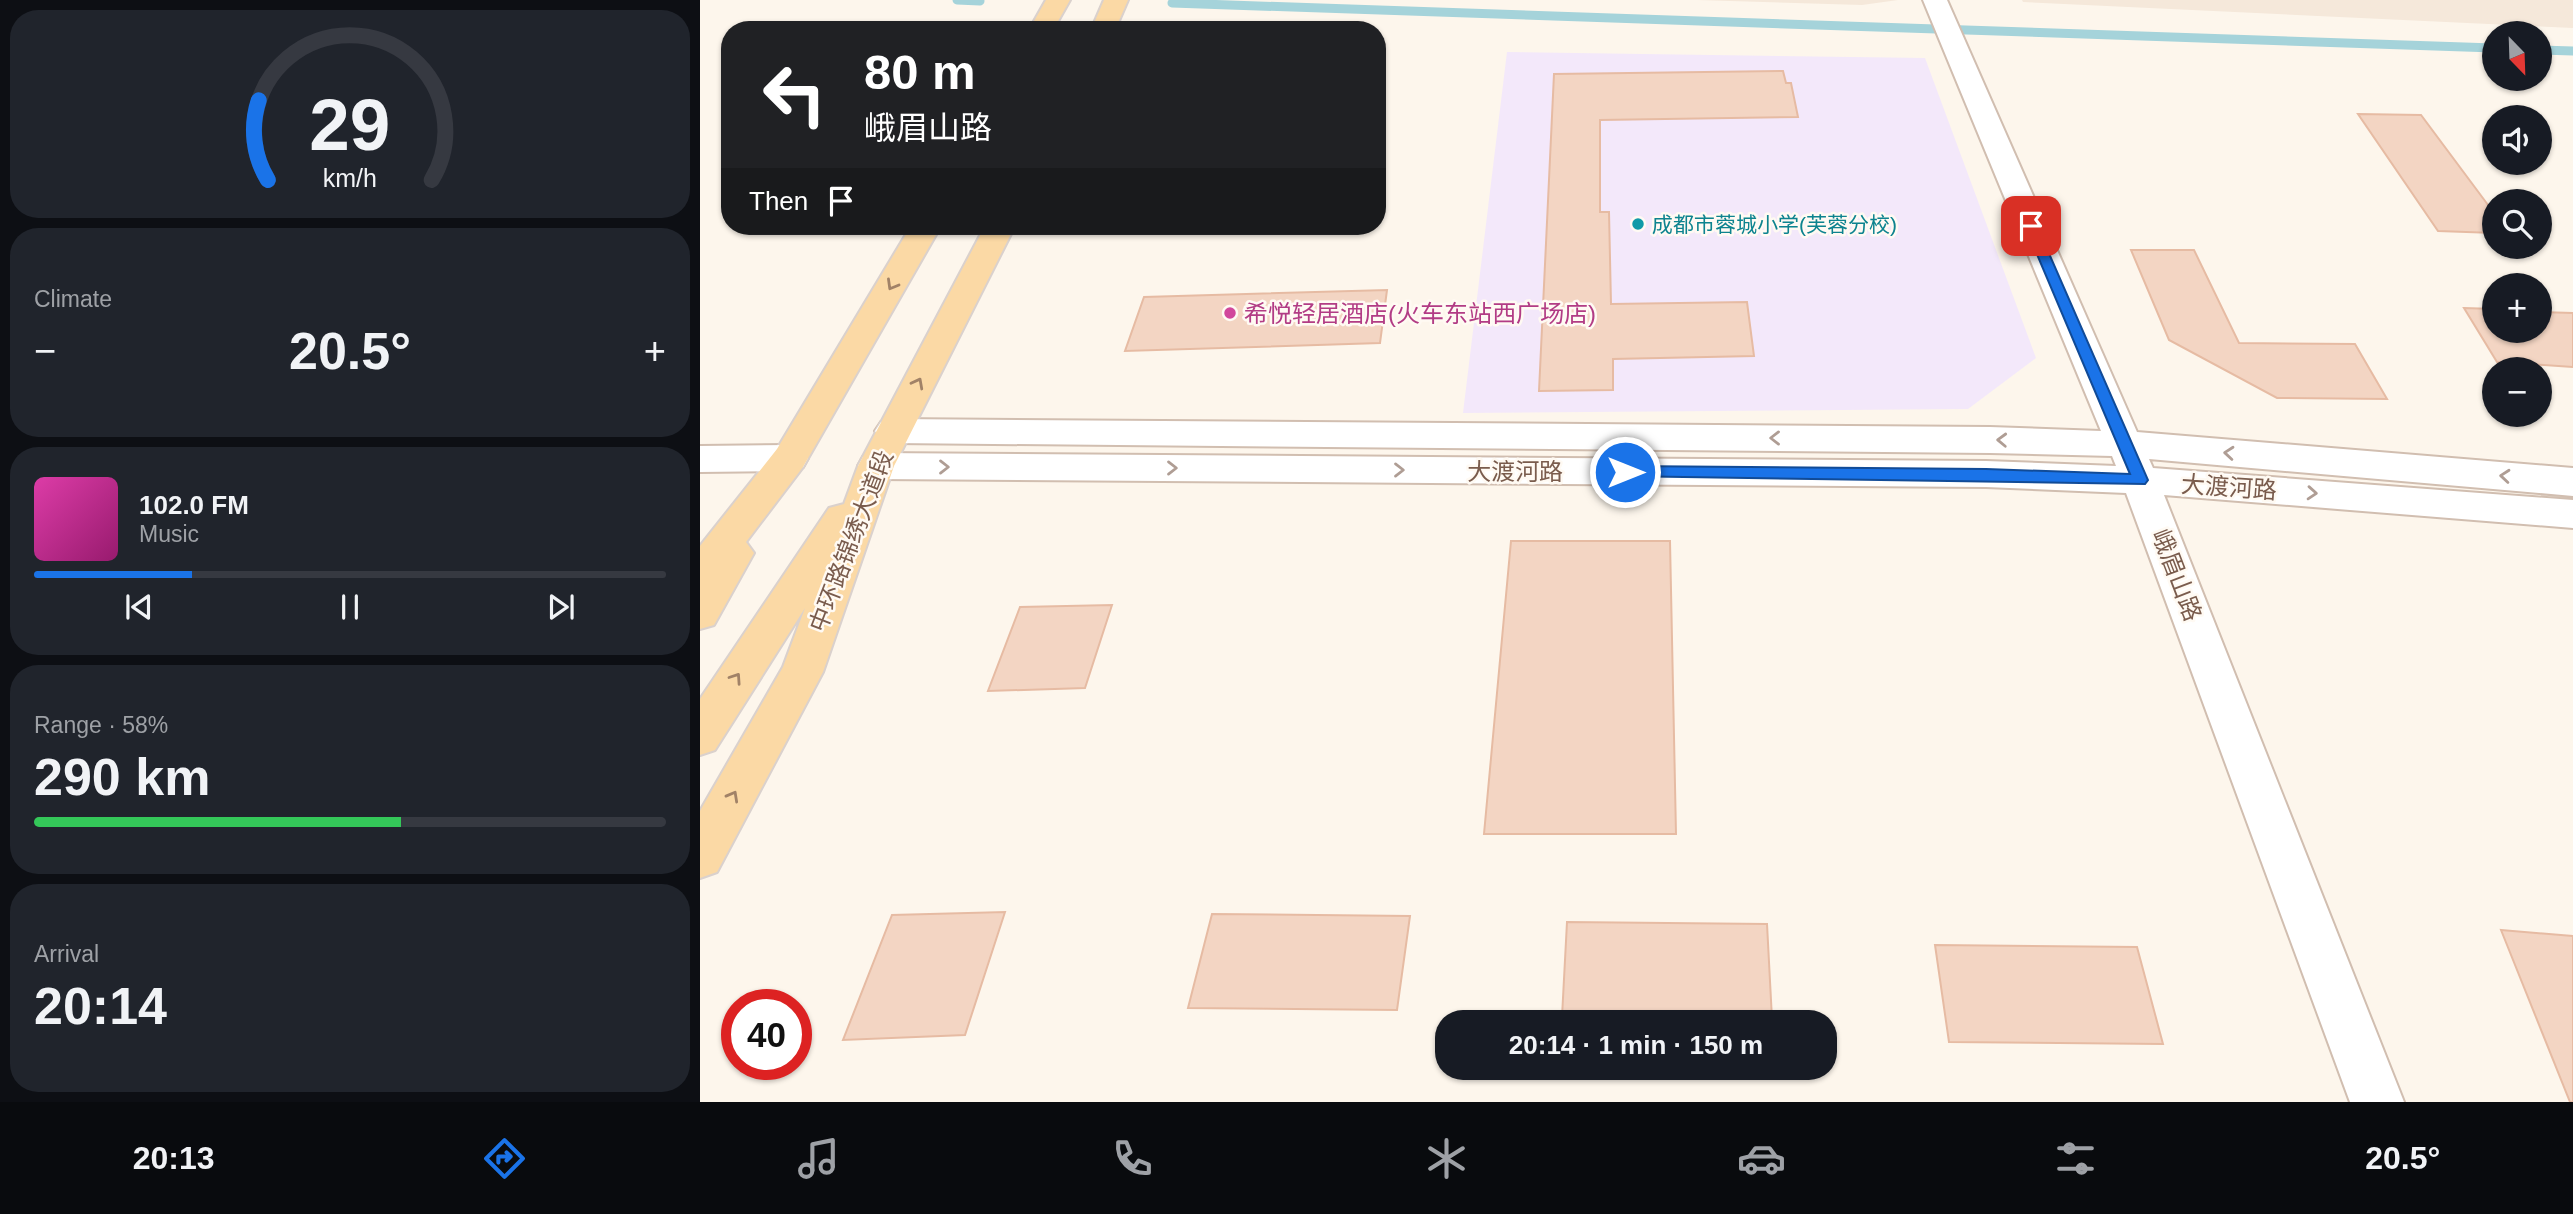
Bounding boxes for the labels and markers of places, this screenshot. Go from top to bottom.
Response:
pin [2001,196,2061,256]
place label: 成都市蓉城小学(芙蓉分校) [1652,213,1897,236]
marker: 成都市蓉城小学(芙蓉分校) [1630,216,1646,232]
place label: 希悦轻居酒店(火车东站西广场店) [1244,300,1596,327]
marker: 希悦轻居酒店(火车东站西广场店) [1222,305,1238,321]

